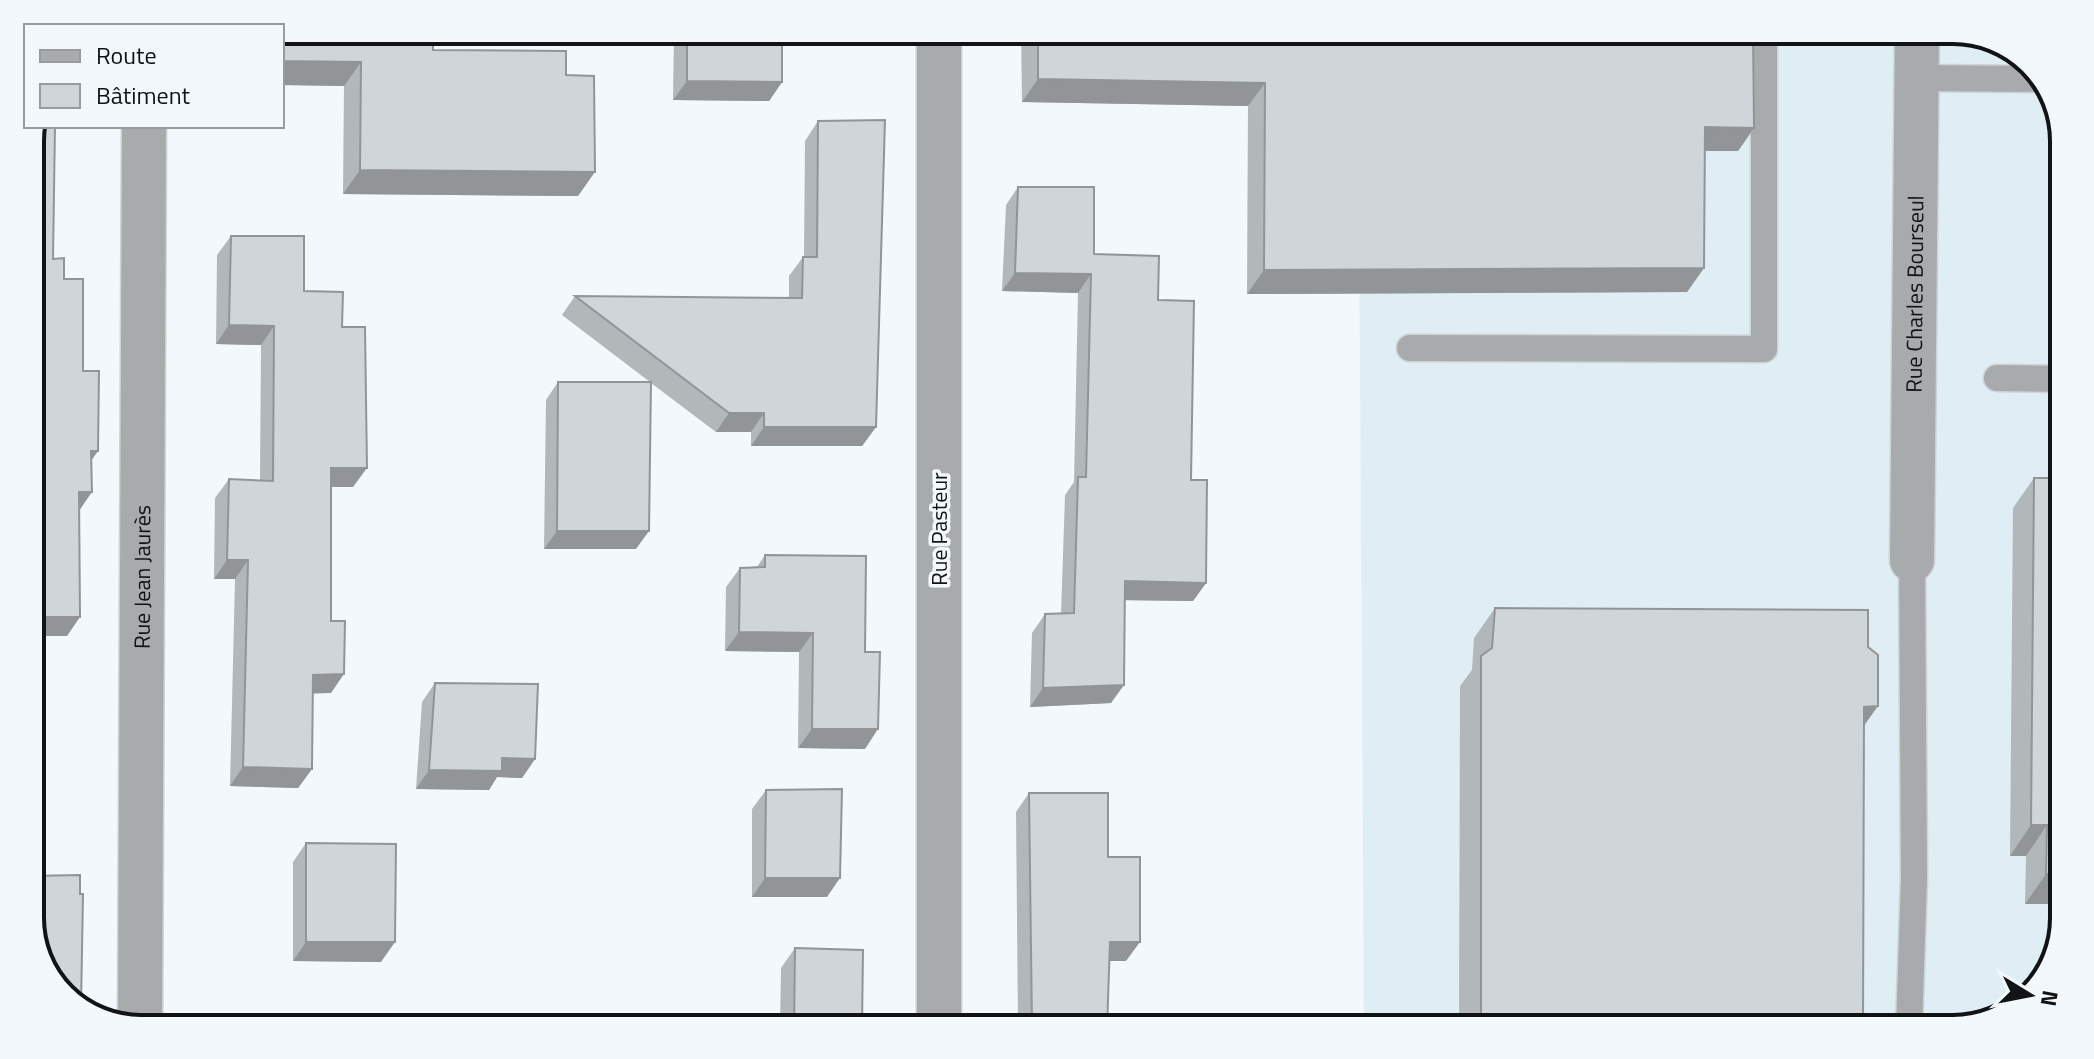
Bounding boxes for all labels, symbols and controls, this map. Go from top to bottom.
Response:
legend [24,24,284,128]
text: Route [96,37,157,73]
text: Bâtiment [96,77,190,113]
street label: Rue Charles Bourseul [1897,195,1932,393]
street label: Rue Pasteur [922,472,956,586]
street label: Rue Jean Jaurès [125,505,159,649]
north arrow [1990,955,2070,1035]
text: N [2032,988,2068,1009]

